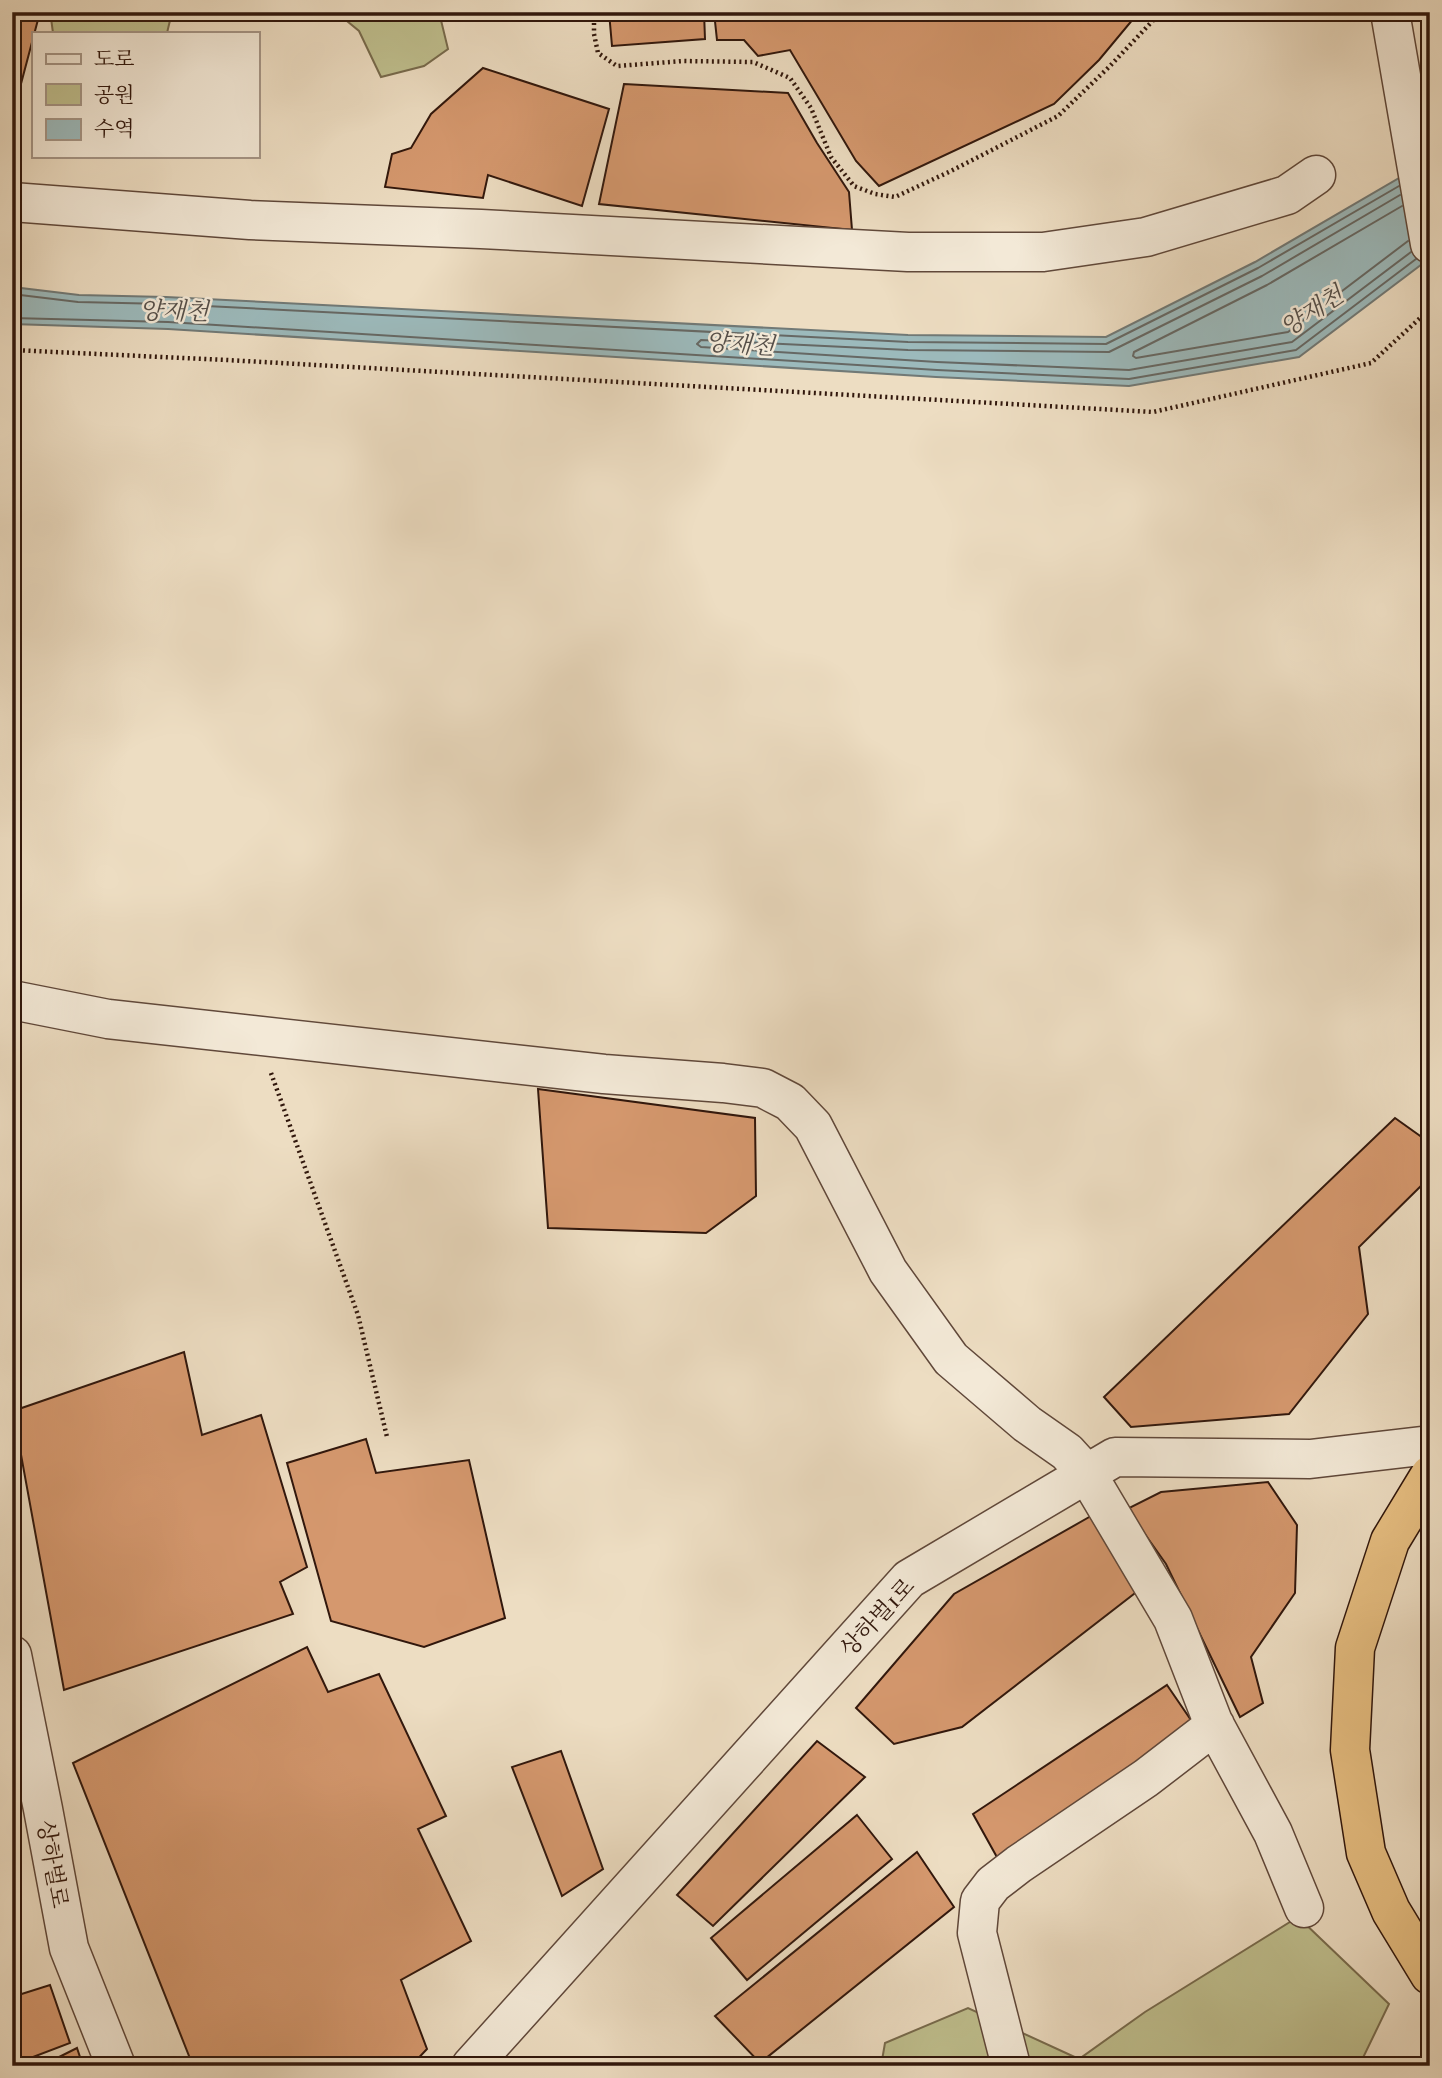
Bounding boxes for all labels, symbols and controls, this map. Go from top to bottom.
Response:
legend [32,32,259,158]
text: 도로 [94,47,135,71]
text: 공원 [94,83,135,107]
text: 수역 [94,117,135,141]
water label: 양재천 [1275,279,1350,342]
water label: 양재천 [139,296,211,326]
water label: 양재천 [704,328,777,361]
street label: 상하벌1로 [834,1573,920,1662]
street label: 상하벌로 [31,1818,74,1910]

